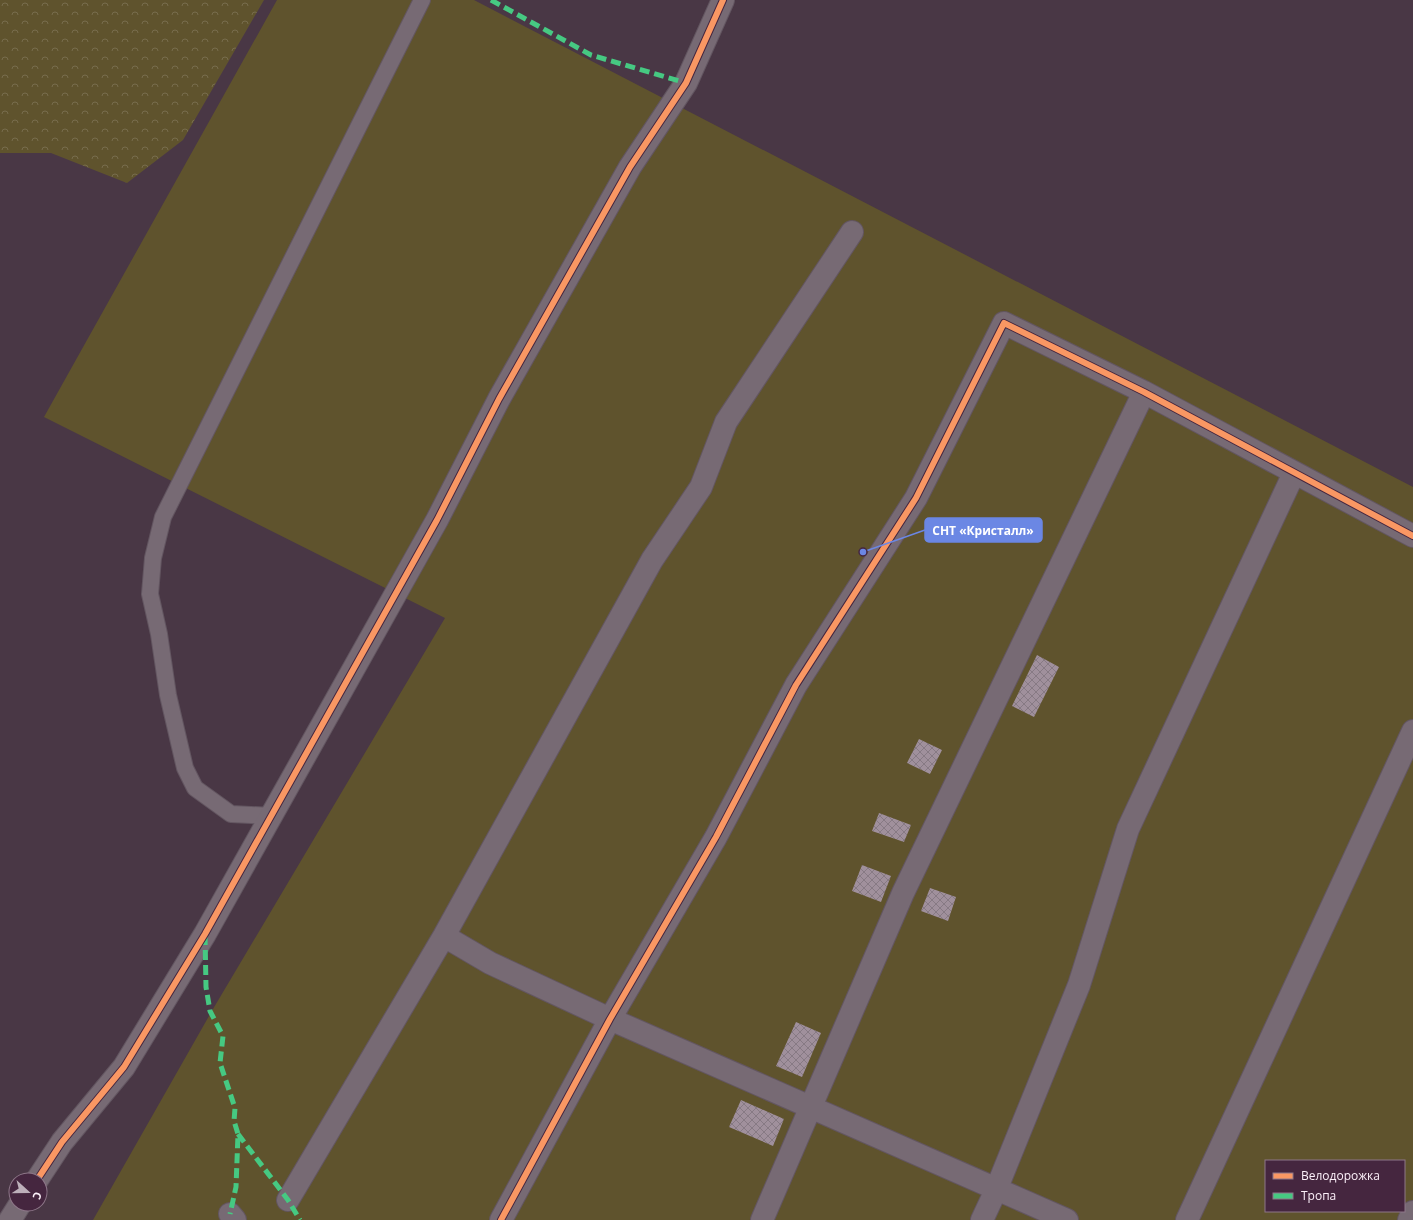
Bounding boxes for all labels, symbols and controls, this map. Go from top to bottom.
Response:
callout: СНТ «Кристалл» [925,518,1042,542]
text: СНТ «Кристалл» [932,522,1034,539]
legend [1265,1160,1405,1212]
text: Велодорожка [1301,1167,1380,1184]
north arrow [8,1172,48,1212]
text: Тропа [1301,1187,1336,1204]
text: С [30,1190,46,1202]

